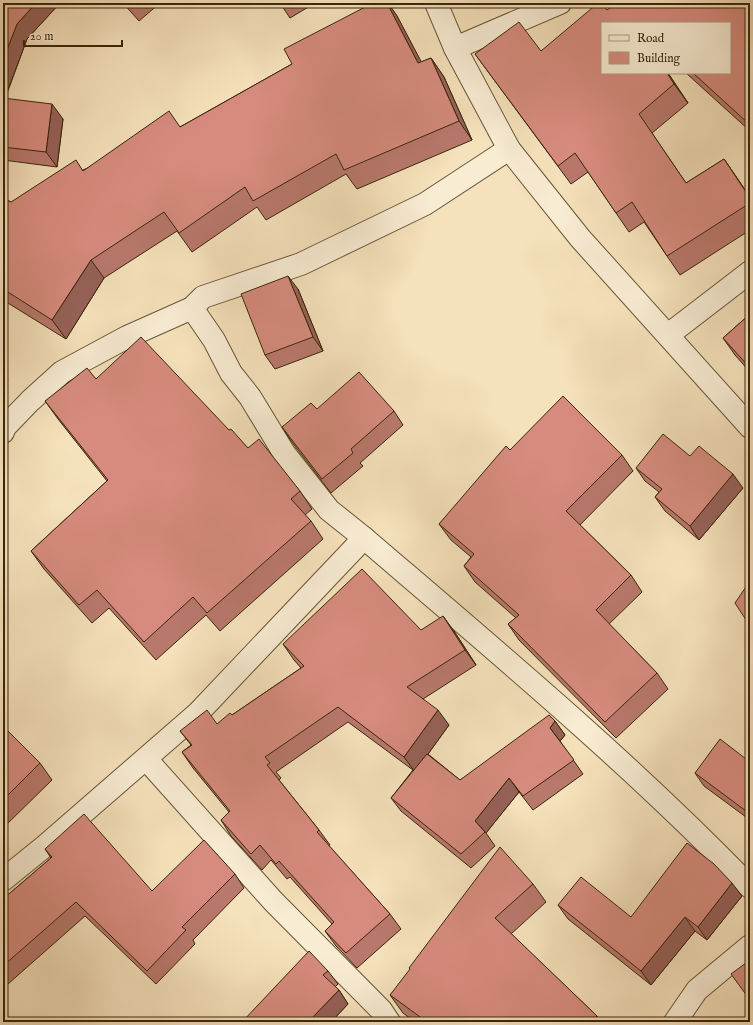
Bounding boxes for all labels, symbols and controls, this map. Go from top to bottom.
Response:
scale bar [24,22,122,48]
legend [601,22,731,74]
text: 20 m [30,29,53,44]
text: Road [637,31,665,46]
text: Building [637,51,681,66]

